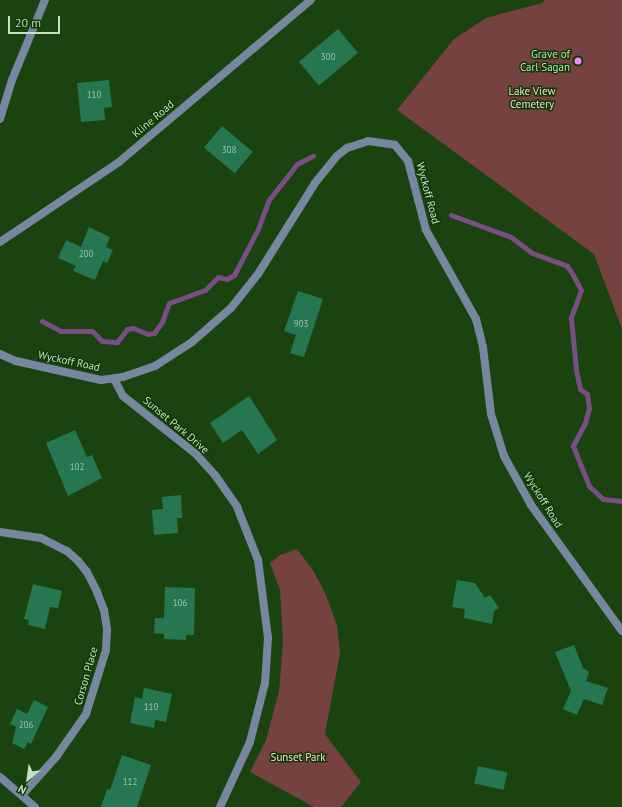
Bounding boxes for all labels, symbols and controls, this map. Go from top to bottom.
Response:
scale bar [10,8,62,34]
text: 20 m [15,15,41,30]
place label: Grave of Carl Sagan [520,48,570,74]
house number: 300 [321,52,335,62]
marker: Grave of Carl Sagan [573,56,583,66]
park label: Lake View Cemetery [508,85,556,111]
house number: 110 [87,90,101,100]
street label: Kline Road [129,98,177,140]
house number: 308 [222,145,236,155]
street label: Wyckoff Road [413,161,443,225]
house number: 200 [79,249,93,259]
house number: 903 [294,319,308,329]
street label: Wyckoff Road [37,348,101,374]
street label: Sunset Park Drive [140,393,212,457]
house number: 102 [70,462,84,472]
street label: Wyckoff Road [521,470,565,530]
house number: 106 [173,598,187,608]
street label: Corson Place [71,645,101,707]
house number: 110 [144,702,158,712]
house number: 206 [19,720,33,730]
park label: Sunset Park [271,750,325,764]
north arrow [8,759,48,799]
house number: 112 [123,777,137,787]
text: N [16,782,29,797]

